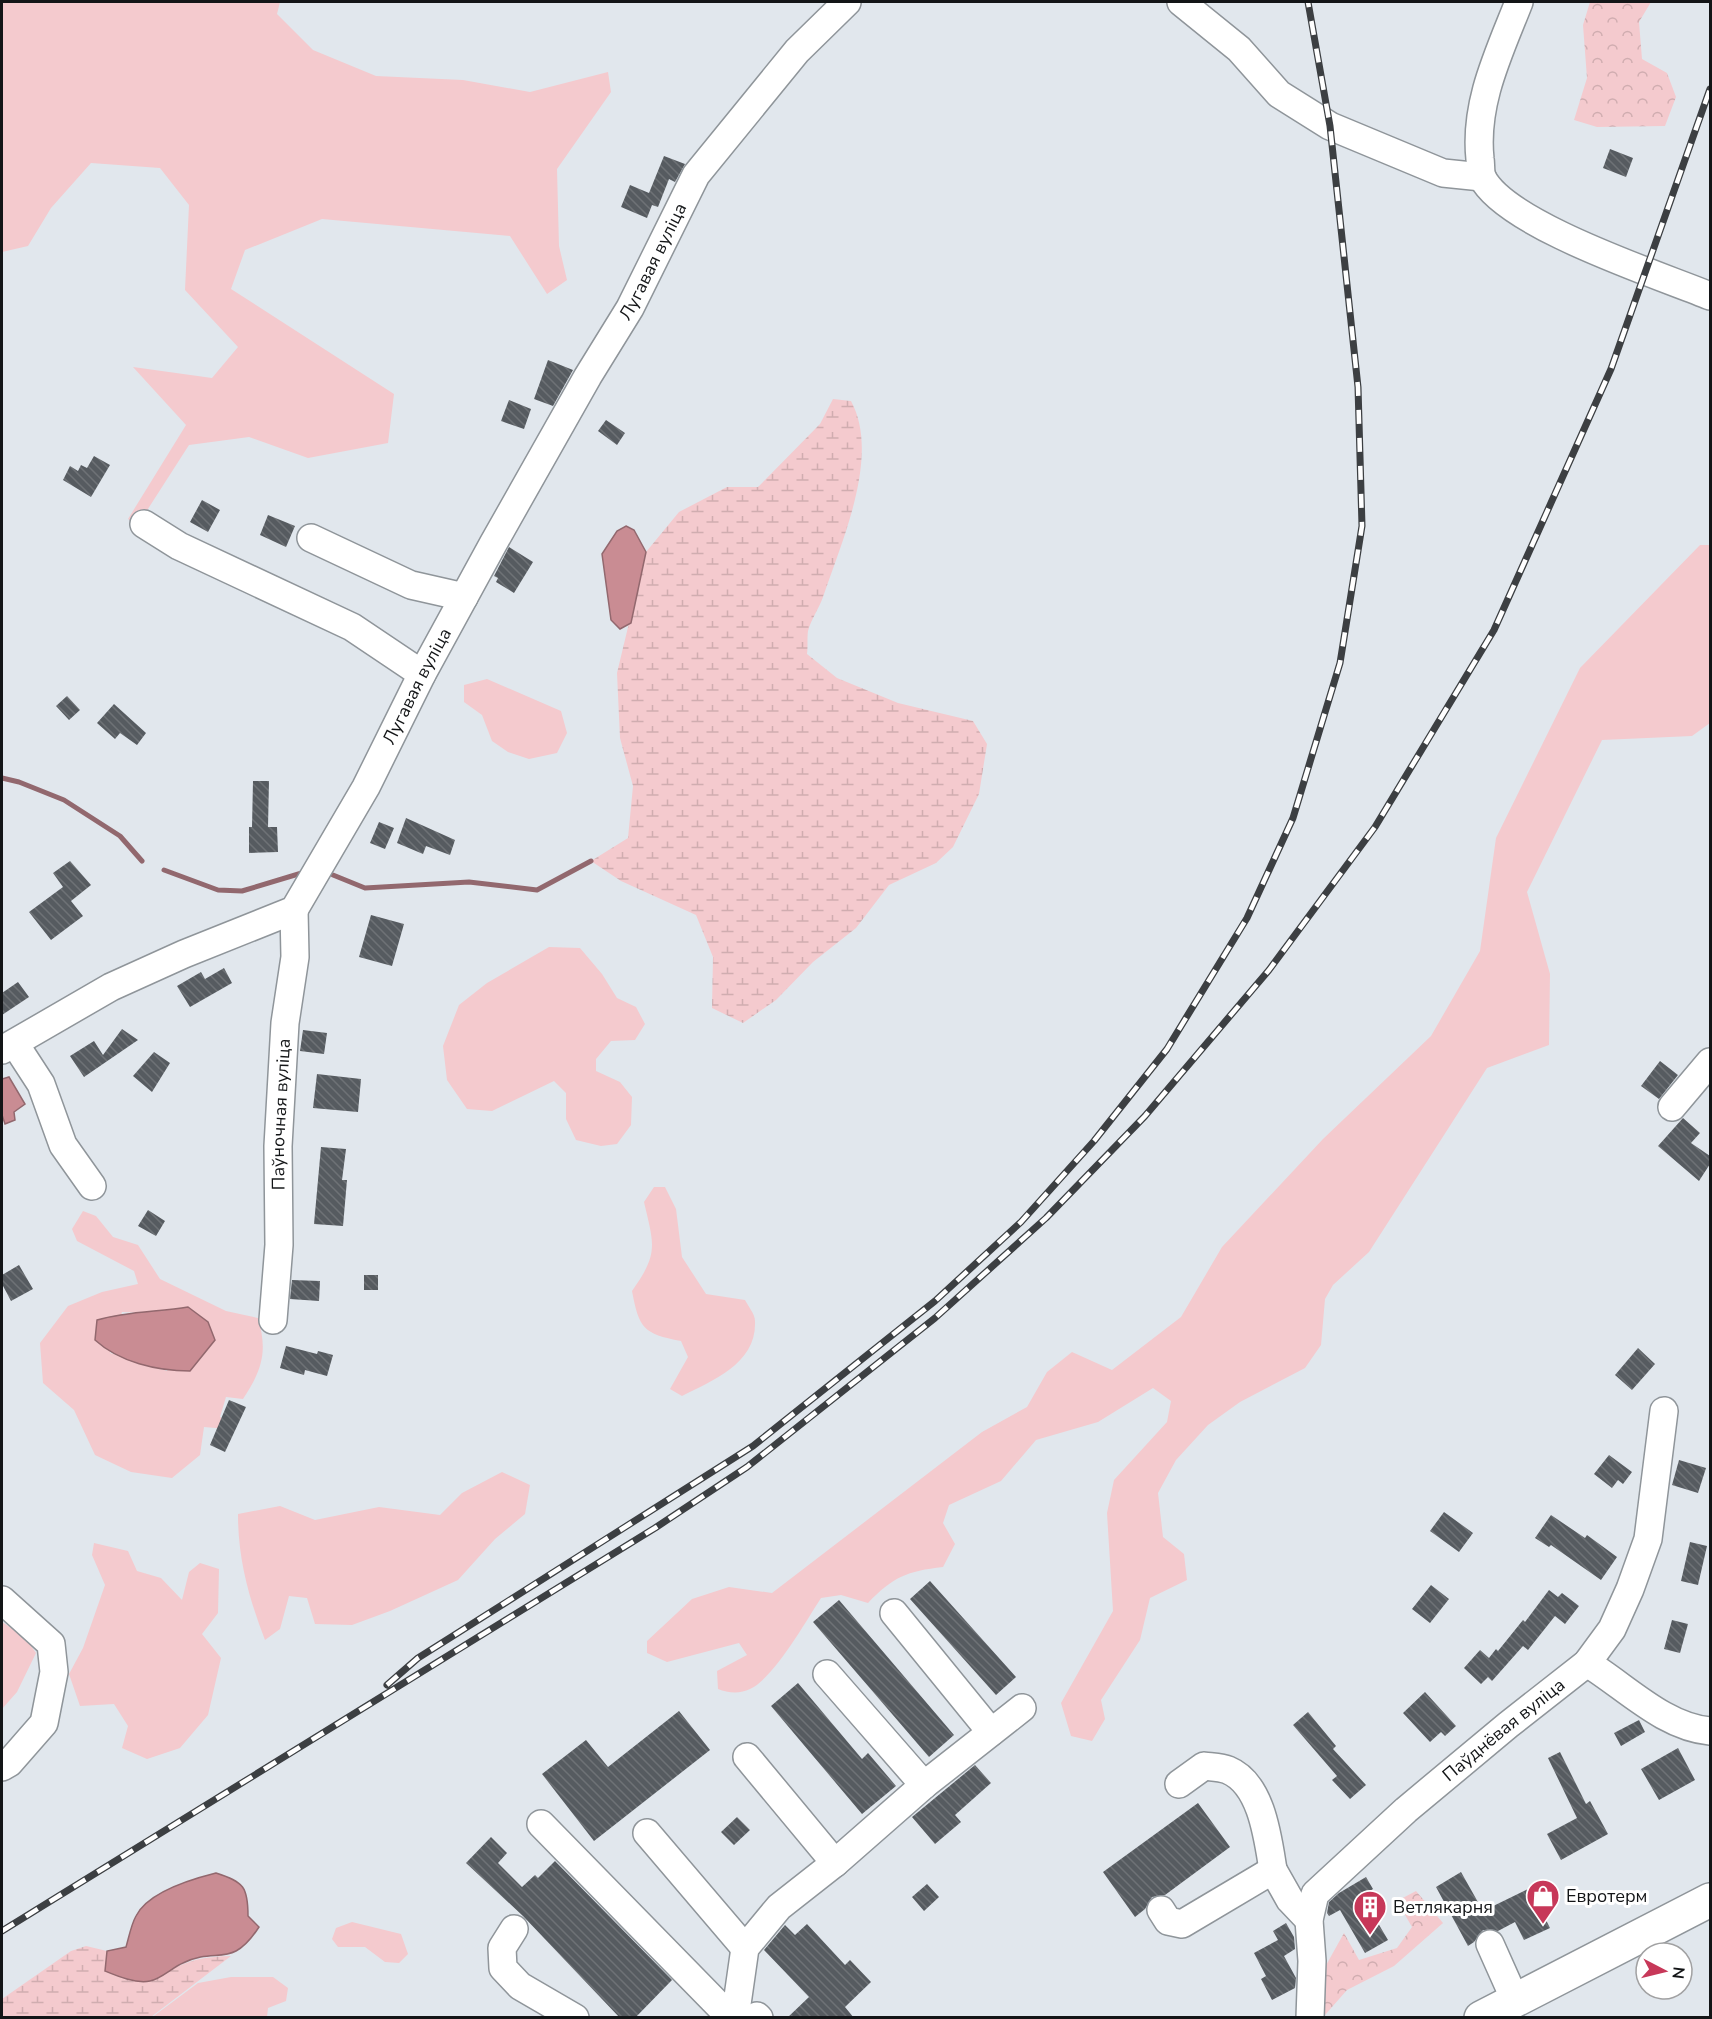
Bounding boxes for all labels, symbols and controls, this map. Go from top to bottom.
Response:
street label: Лугавая вуліца [613,199,692,325]
street label: Лугавая вуліца [377,624,457,749]
street label: Паўночная вуліца [266,1038,296,1190]
street label: Паўднёвая вуліца [1437,1673,1570,1787]
shop icon: Евротерм [1525,1878,1561,1925]
place label: Евротерм [1566,1884,1647,1908]
building icon: Ветлякарня [1352,1889,1388,1936]
place label: Ветлякарня [1393,1895,1493,1919]
north arrow [1634,1941,1694,2001]
text: N [1666,1965,1690,1980]

